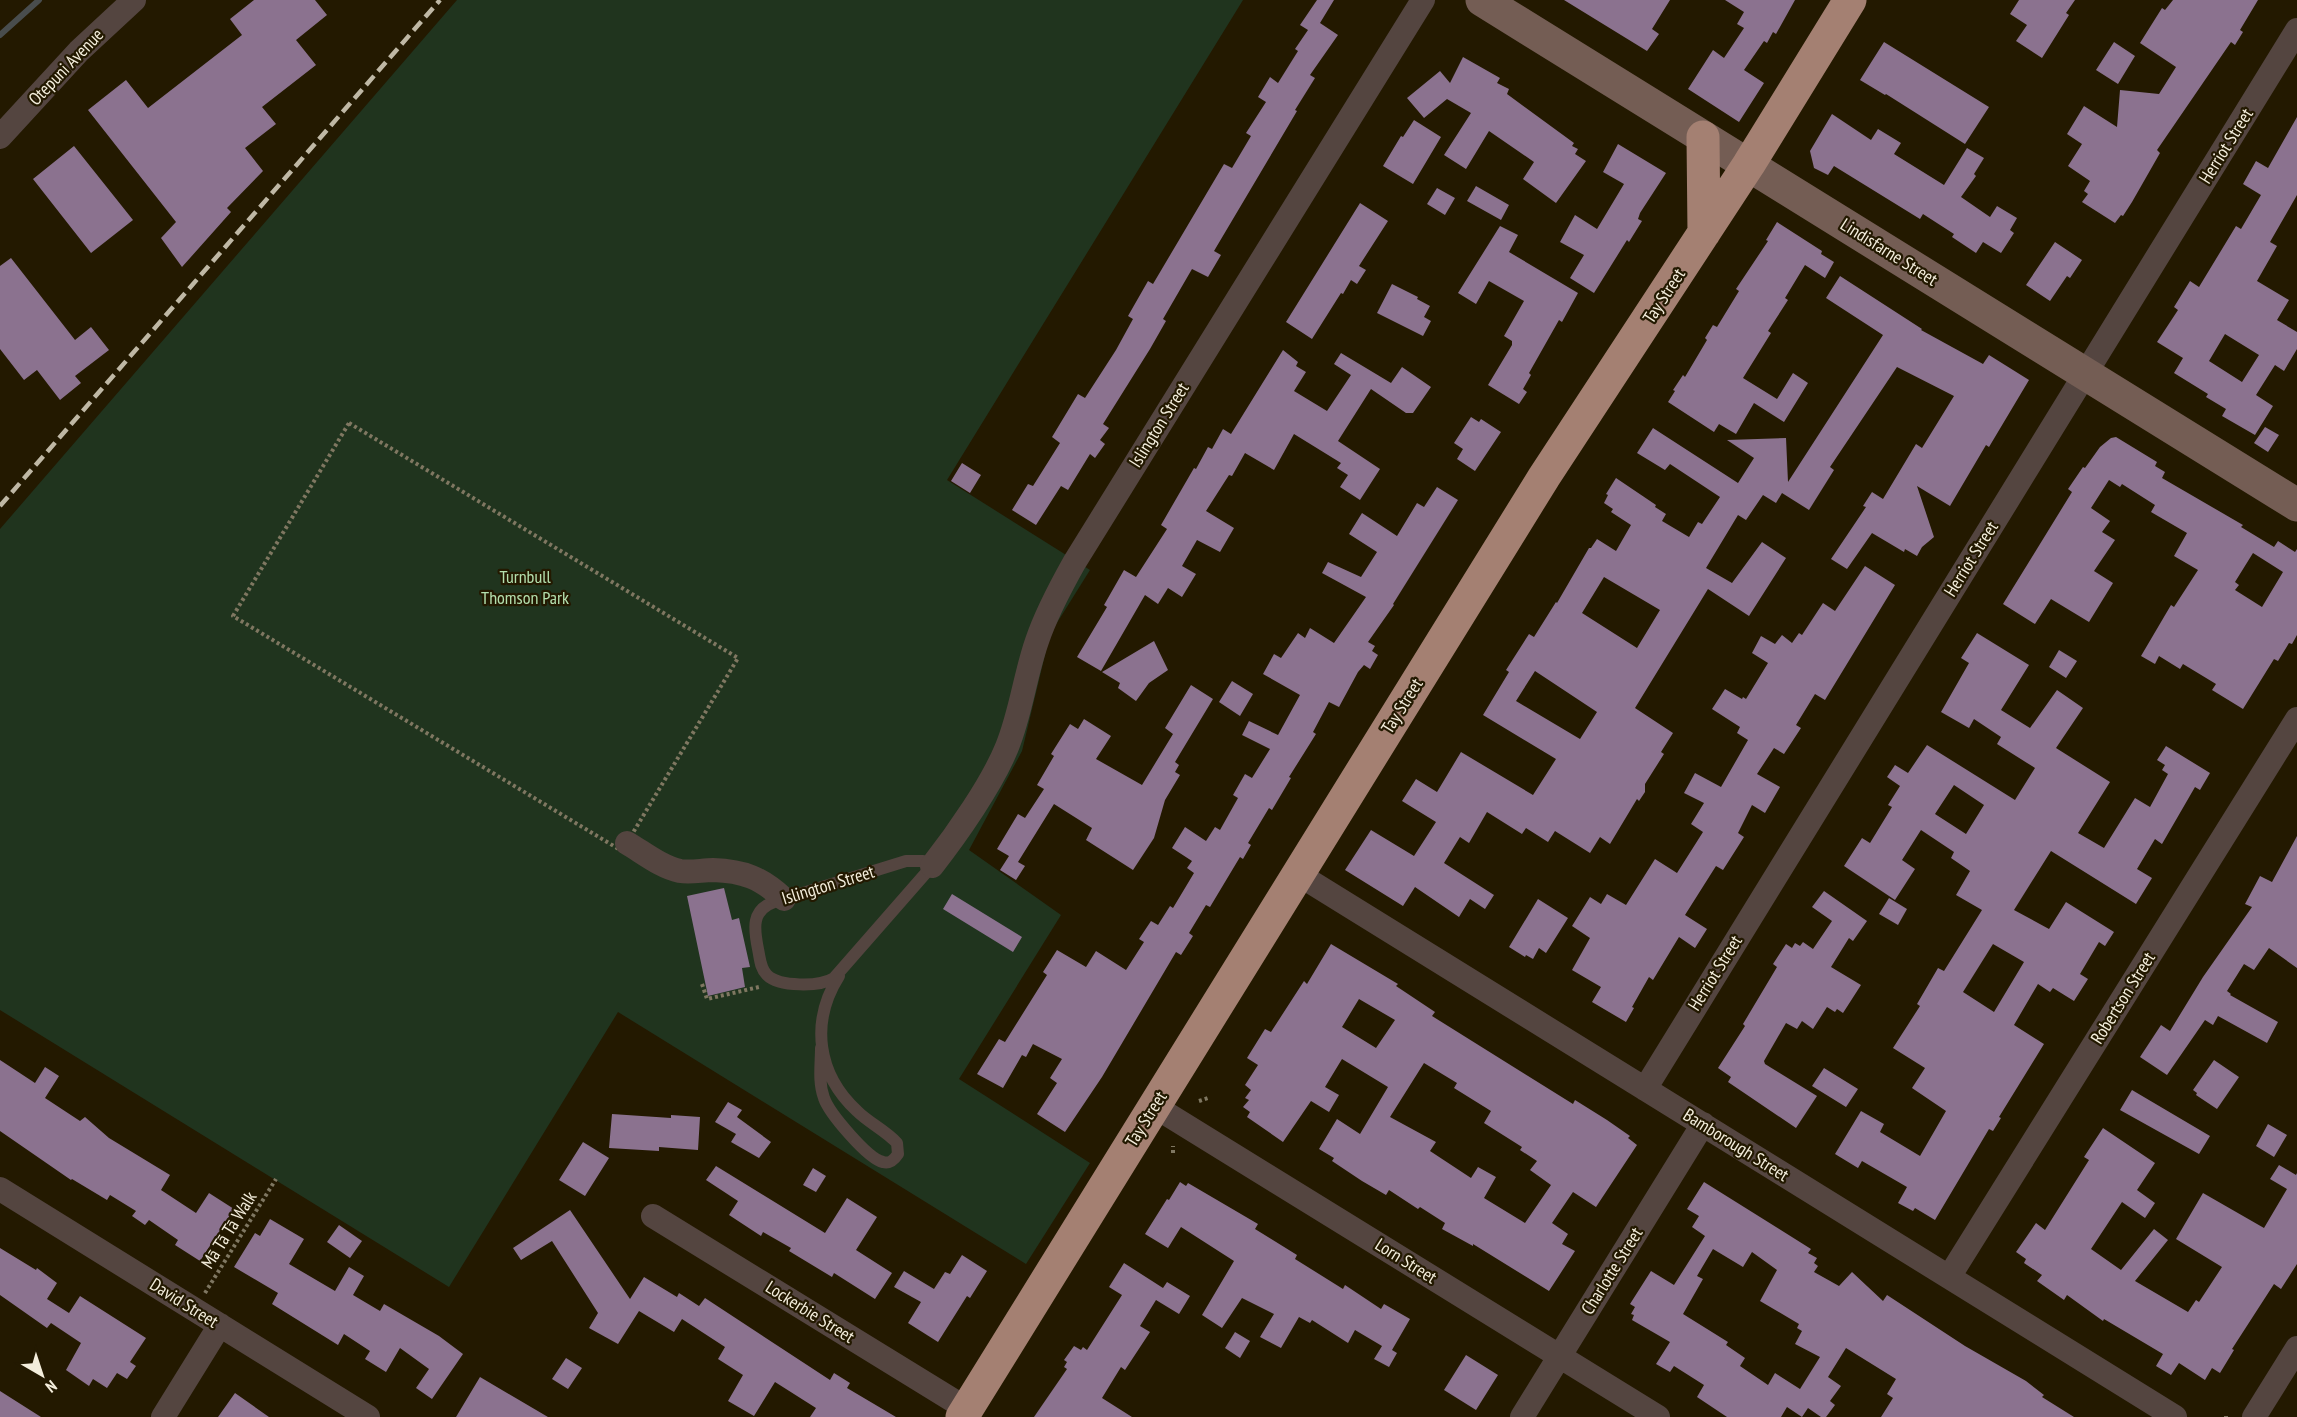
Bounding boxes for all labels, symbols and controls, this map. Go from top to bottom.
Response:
street label: Otepuni Avenue [23,23,108,110]
street label: Herriot Street [2193,104,2258,188]
street label: Lindisfarne Street [1836,213,1942,291]
street label: Tay Street [1637,264,1690,328]
street label: Islington Street [1123,378,1194,471]
street label: Herriot Street [1938,517,2003,601]
park label: Turnbull Thomson Park [481,565,569,609]
street label: Tay Street [1376,674,1428,738]
street label: Islington Street [779,860,877,909]
street label: Herriot Street [1682,931,1747,1015]
street label: Robertson Street [2085,947,2160,1048]
street label: Tay Street [1120,1087,1172,1151]
street label: Bamborough Street [1679,1103,1793,1186]
street label: Mā Tā Tā Walk [196,1187,261,1273]
street label: Charlotte Street [1576,1223,1647,1319]
street label: Lorn Street [1371,1233,1441,1288]
street label: David Street [146,1273,223,1333]
street label: Lockerbie Street [762,1275,859,1348]
north arrow [12,1345,72,1405]
text: N [42,1376,61,1397]

